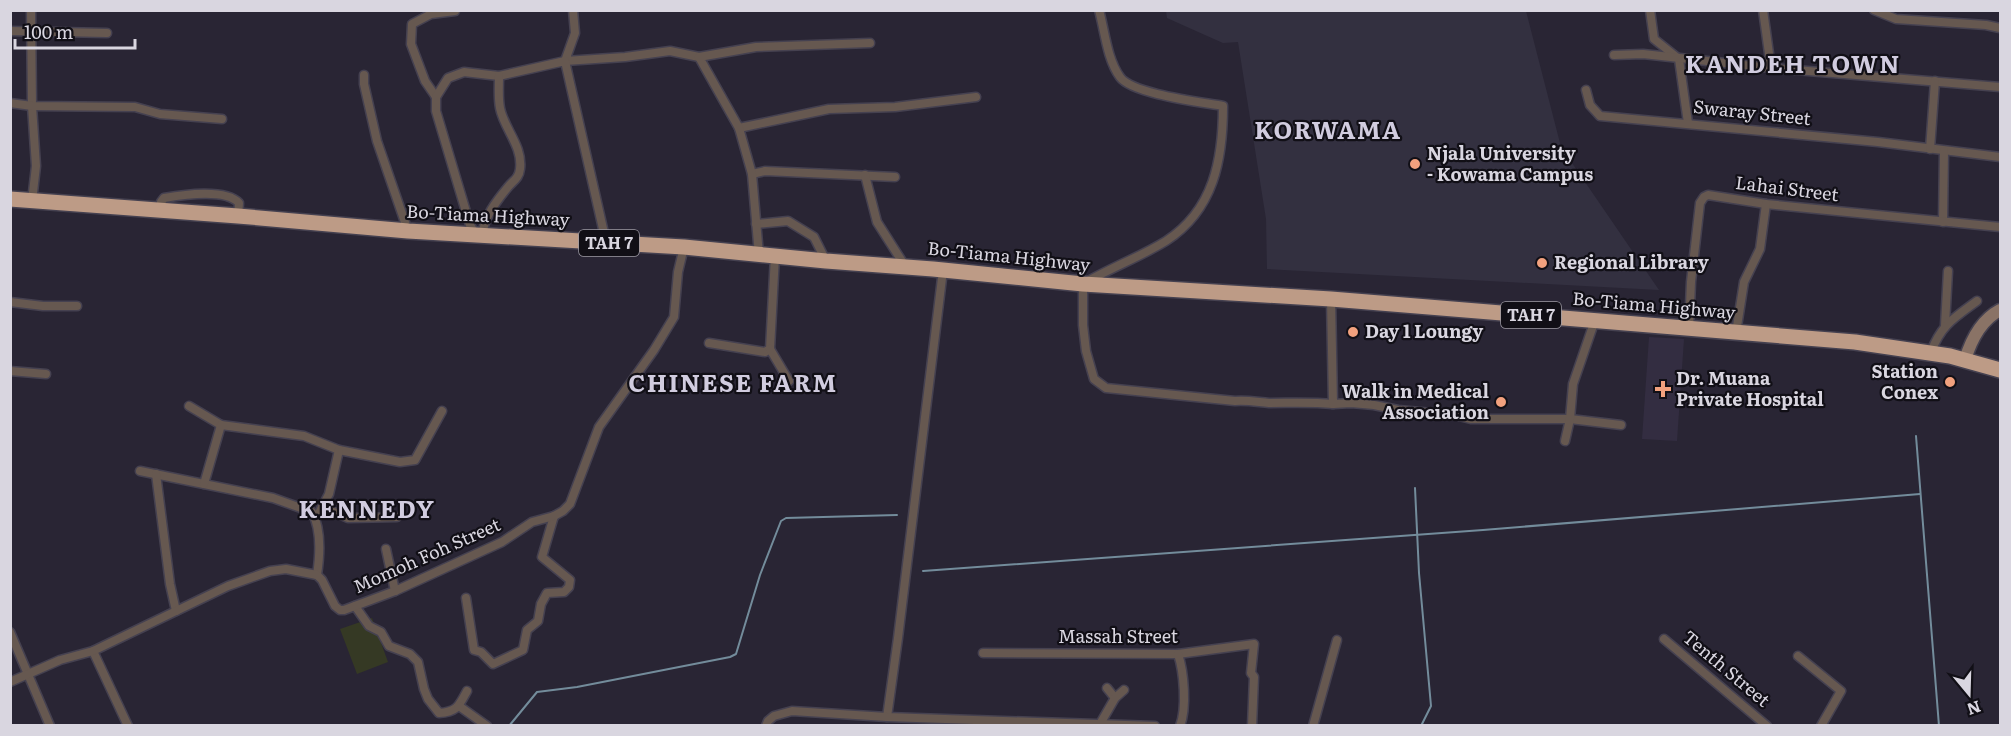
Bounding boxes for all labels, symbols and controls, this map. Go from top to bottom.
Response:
scale bar [15,12,135,50]
text: 100 m [24,18,73,45]
district label: KANDEH TOWN [1685,45,1901,80]
street label: Swaray Street [1692,92,1813,131]
district label: KORWAMA [1254,111,1402,146]
place label: Njala University - Kowama Campus [1427,139,1593,187]
marker: Njala University - Kowama Campus [1408,157,1422,171]
street label: Lahai Street [1734,168,1841,207]
street label: Bo-Tiama Highway [406,197,571,232]
road number: TAH 7 [579,230,639,256]
street label: Bo-Tiama Highway [926,234,1093,278]
place label: Regional Library [1554,248,1709,275]
marker: Regional Library [1535,256,1549,270]
street label: Bo-Tiama Highway [1572,284,1737,325]
road number: TAH 7 [1501,302,1561,328]
place label: Day 1 Loungy [1365,317,1483,344]
marker: Day 1 Loungy [1346,325,1360,339]
place label: Station Conex [1871,357,1938,405]
district label: CHINESE FARM [628,364,838,399]
place label: Dr. Muana Private Hospital [1676,364,1824,412]
marker: Station Conex [1943,375,1957,389]
place label: Walk in Medical Association [1342,377,1489,425]
marker: Dr. Muana Private Hospital [1654,380,1672,398]
marker: Walk in Medical Association [1494,395,1508,409]
district label: KENNEDY [299,490,435,525]
street label: Momoh Foh Street [348,510,505,599]
street label: Massah Street [1058,622,1179,649]
street label: Tenth Street [1677,623,1777,713]
north arrow [1939,664,1999,724]
text: N [1964,696,1984,723]

